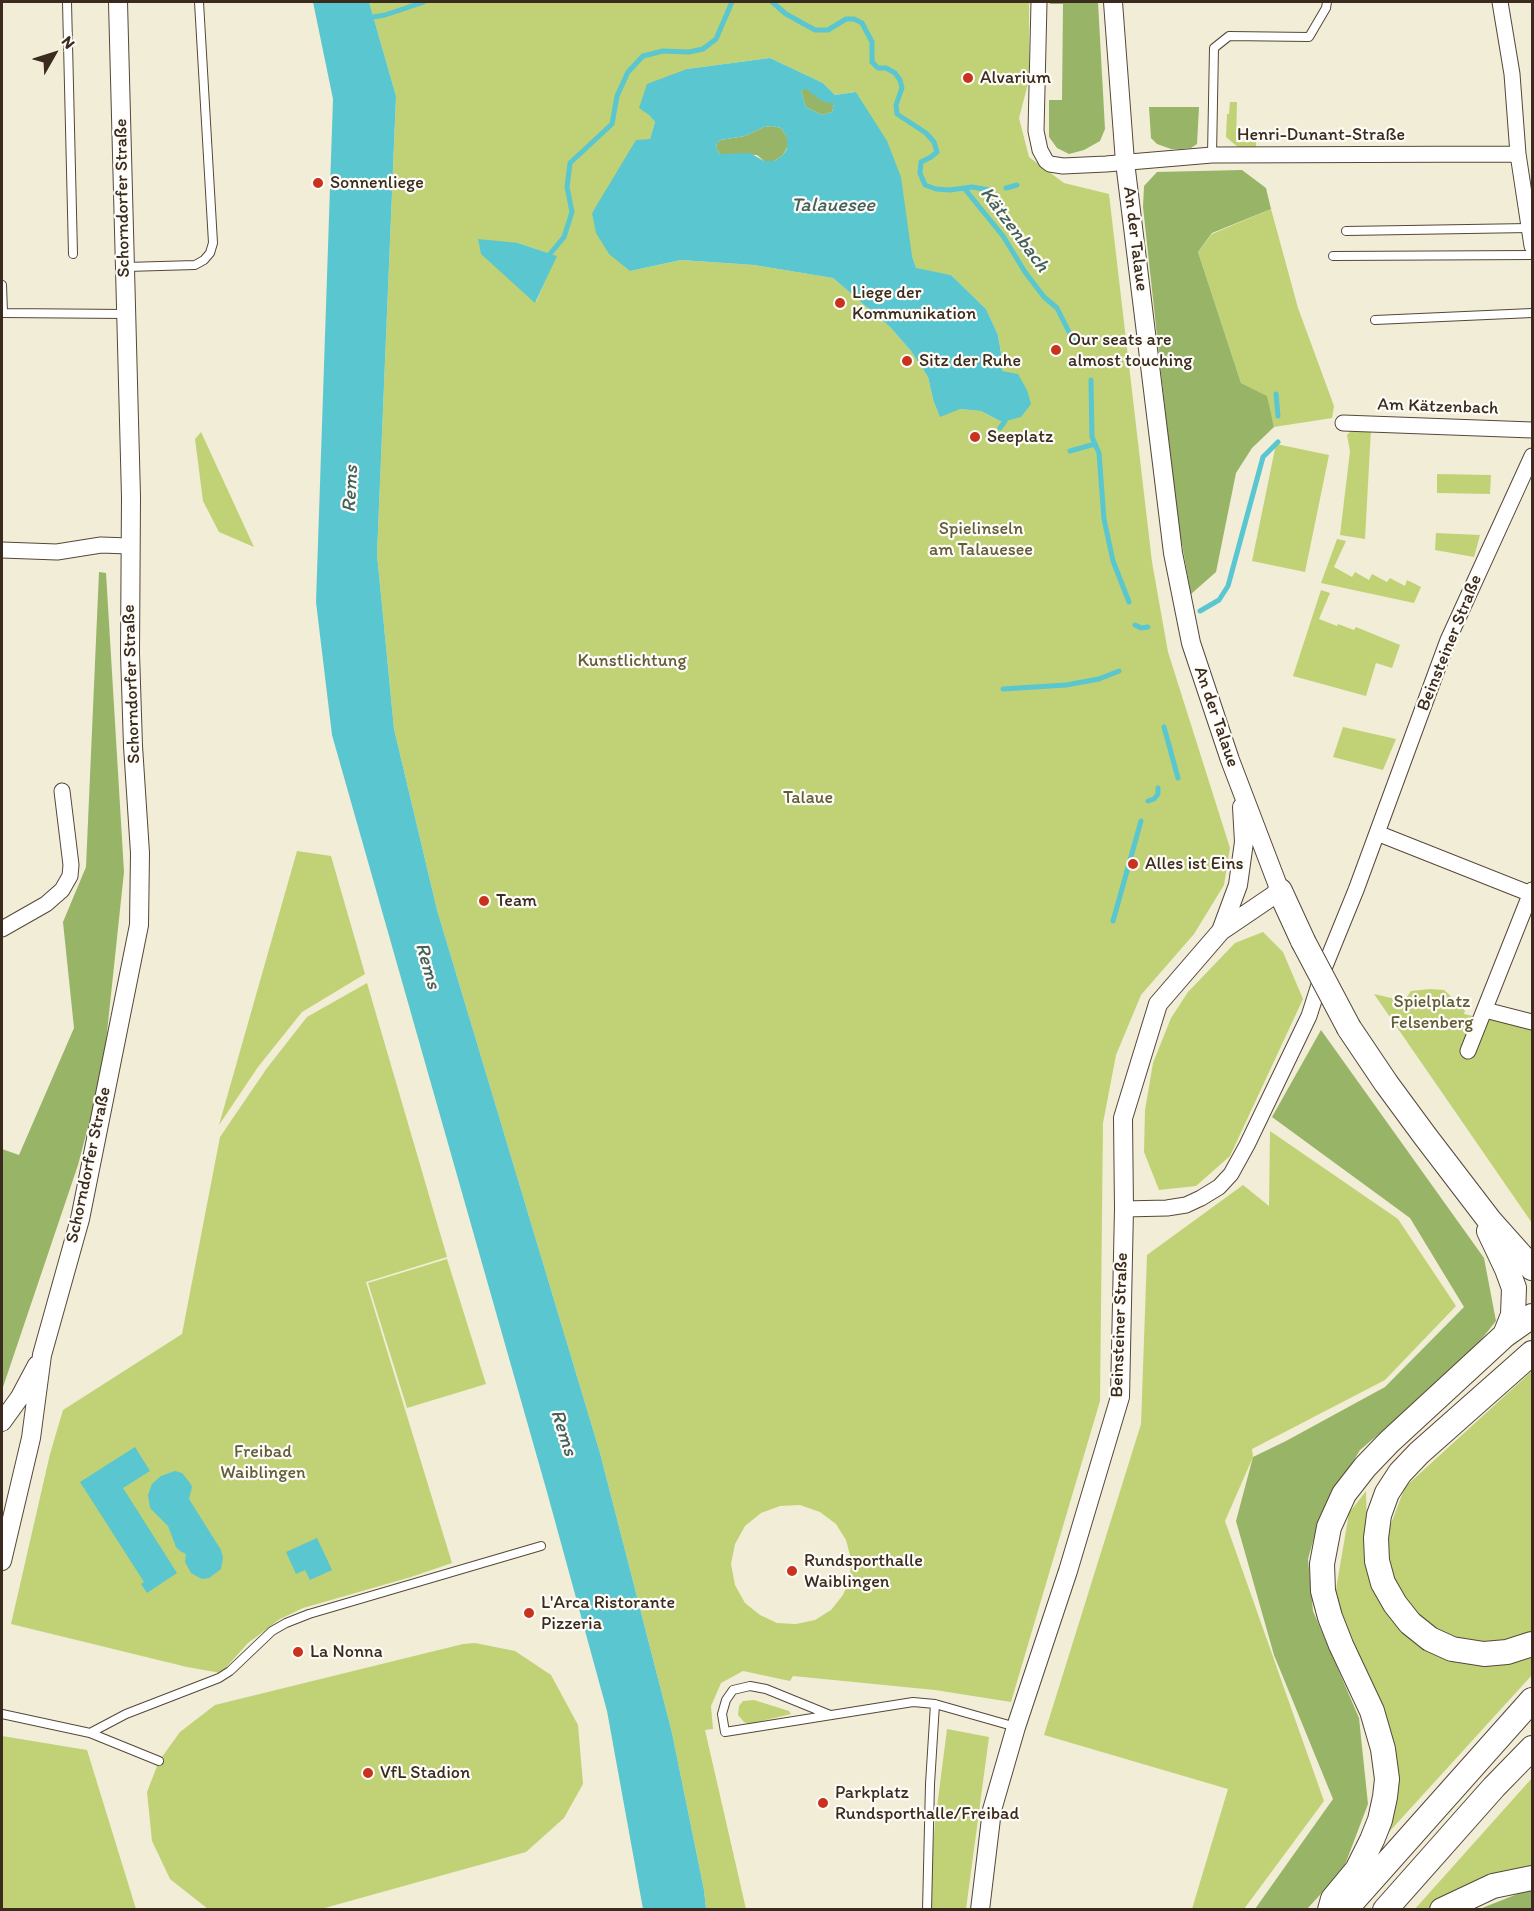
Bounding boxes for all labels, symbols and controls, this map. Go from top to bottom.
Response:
north arrow [24,24,84,84]
text: N [58,32,79,53]
place label: Alvarium [980,67,1051,89]
marker: Alvarium [961,71,975,85]
street label: Schorndorfer Straße [111,118,135,278]
street label: Henri-Dunant-Straße [1237,124,1405,146]
place label: Sonnenliege [330,172,424,194]
marker: Sonnenliege [311,176,325,190]
water label: Kätzenbach [974,183,1054,277]
street label: An der Talaue [1118,185,1152,293]
water label: Talauesee [791,194,875,218]
place label: Liege der Kommunikation [852,282,976,324]
marker: Liege der Kommunikation [833,296,847,310]
place label: Our seats are almost touching [1068,329,1192,372]
marker: Our seats are almost touching [1049,343,1063,357]
place label: Sitz der Ruhe [919,350,1021,372]
marker: Sitz der Ruhe [900,354,914,368]
street label: Am Kätzenbach [1377,394,1499,420]
place label: Seeplatz [987,426,1053,448]
marker: Seeplatz [968,430,982,444]
water label: Rems [338,465,364,513]
park label: Spielinseln am Talauesee [929,518,1033,560]
street label: Beinsteiner Straße [1413,572,1487,714]
street label: Schorndorfer Straße [118,604,146,764]
park label: Kunstlichtung [577,650,687,672]
street label: An der Talaue [1189,664,1243,770]
park label: Talaue [783,787,833,809]
place label: Alles ist Eins [1145,853,1244,875]
marker: Alles ist Eins [1126,857,1140,871]
place label: Team [496,890,537,912]
marker: Team [477,894,491,908]
water label: Rems [409,940,445,992]
park label: Spielplatz Felsenberg [1390,991,1474,1034]
street label: Schorndorfer Straße [62,1085,116,1245]
street label: Beinsteiner Straße [1107,1252,1133,1398]
water label: Rems [544,1407,582,1459]
park label: Freibad Waiblingen [220,1441,306,1484]
place label: Rundsporthalle Waiblingen [804,1550,923,1592]
marker: Rundsporthalle Waiblingen [785,1564,799,1578]
place label: L'Arca Ristorante Pizzeria [541,1592,675,1634]
marker: L'Arca Ristorante Pizzeria [522,1606,536,1620]
place label: La Nonna [310,1641,383,1663]
marker: La Nonna [291,1645,305,1659]
place label: VfL Stadion [380,1762,470,1784]
marker: VfL Stadion [361,1766,375,1780]
place label: Parkplatz Rundsporthalle/Freibad [835,1782,1019,1824]
marker: Parkplatz Rundsporthalle/Freibad [816,1796,830,1810]

